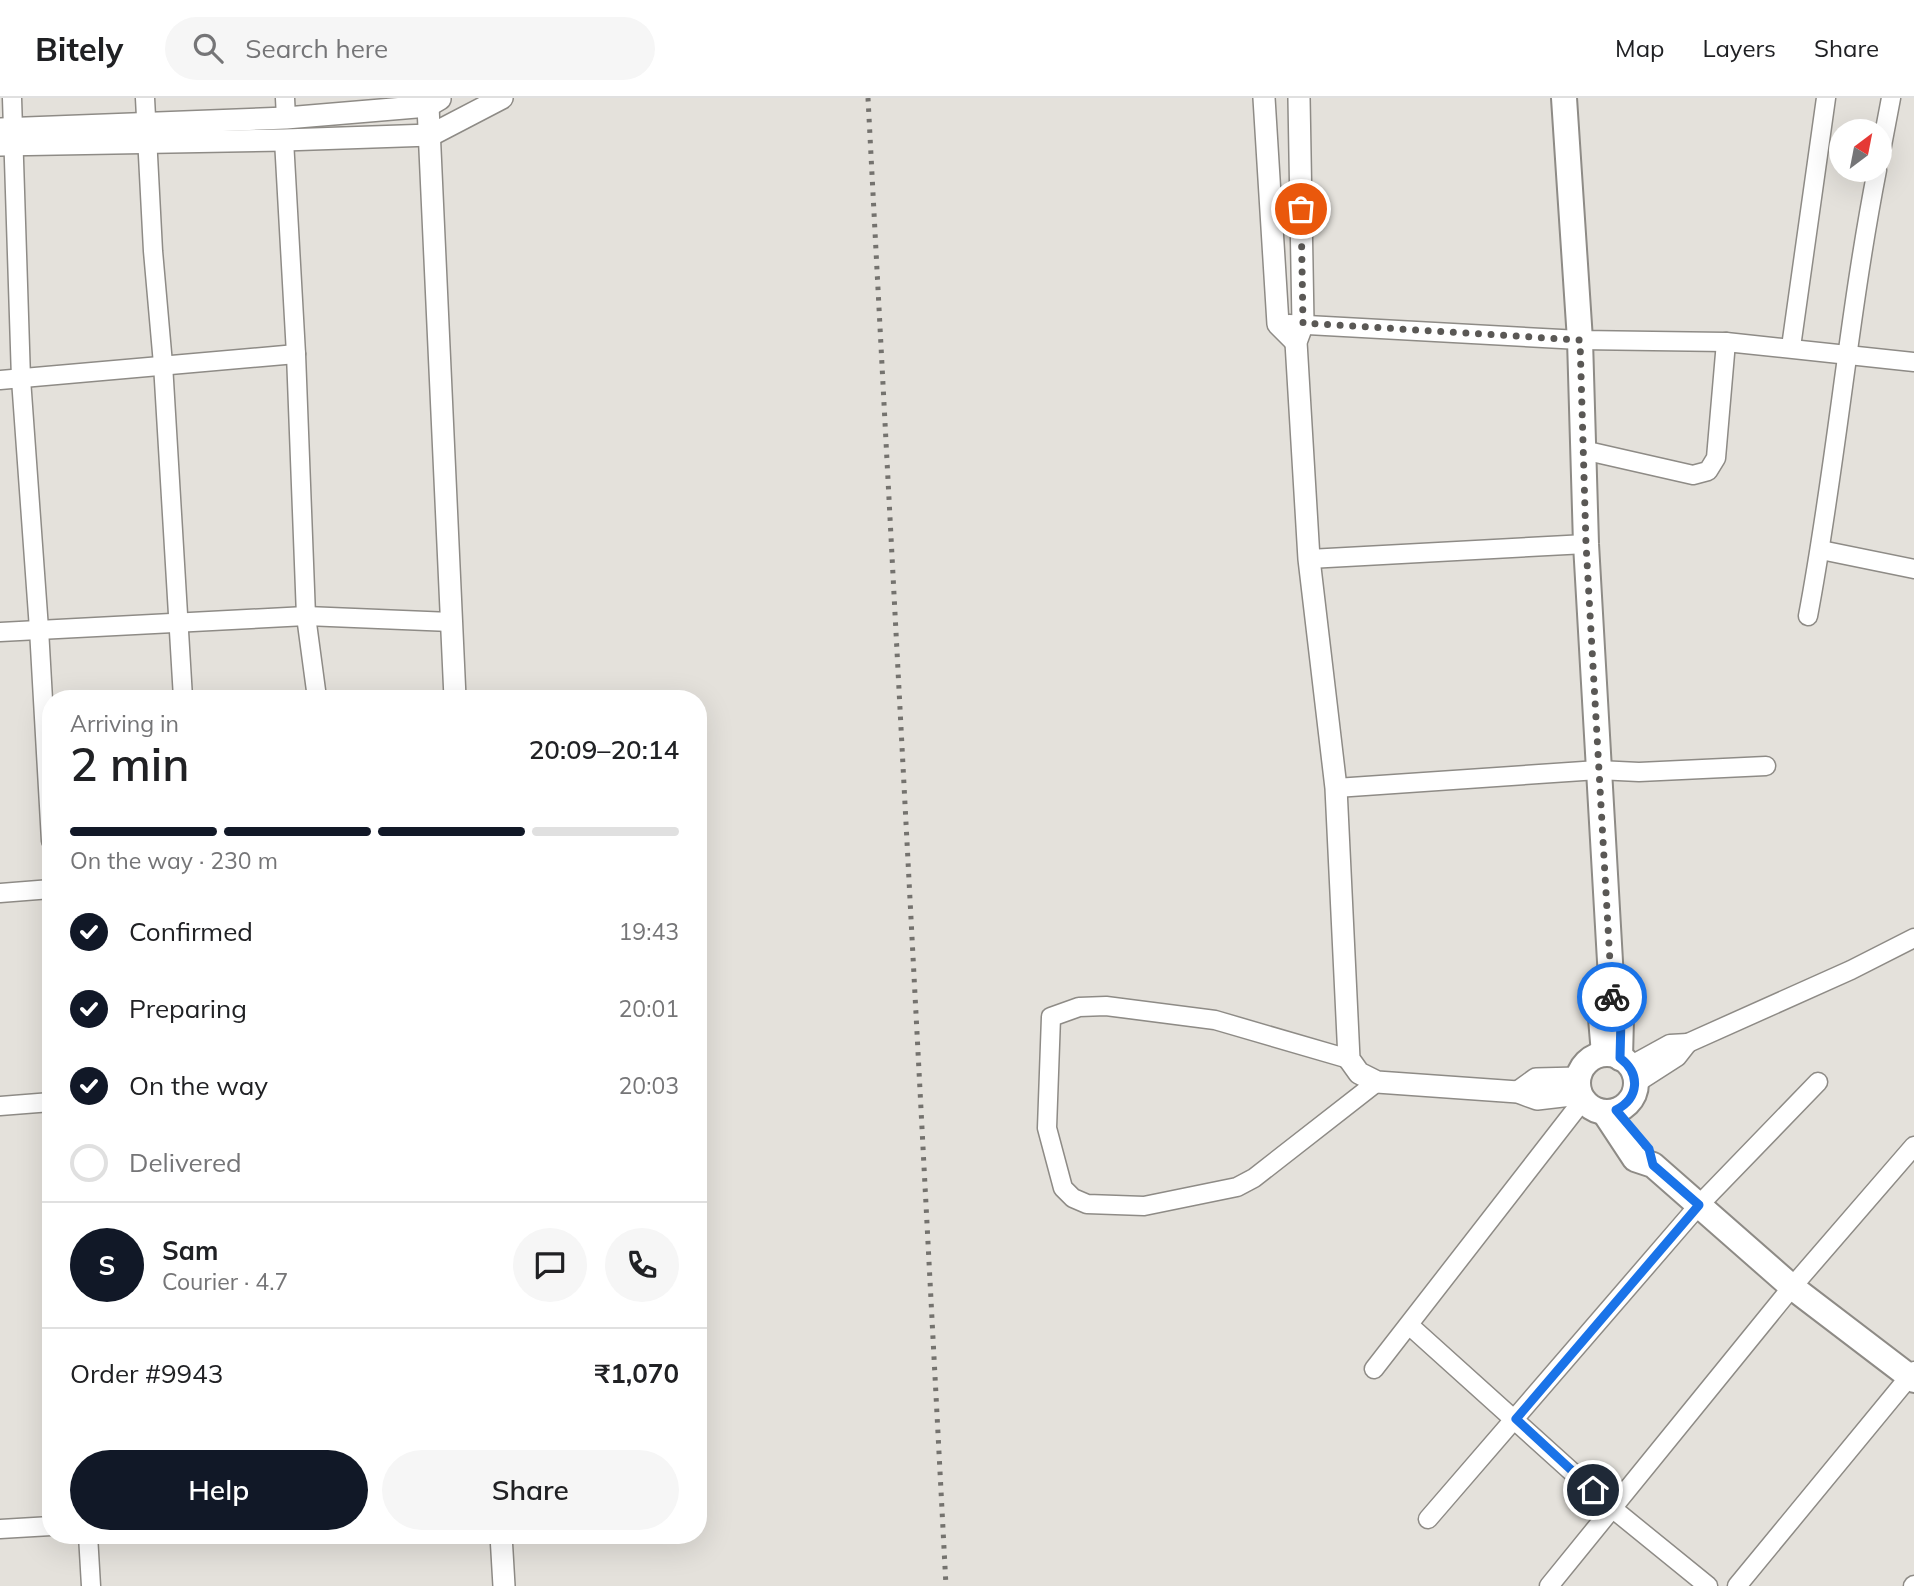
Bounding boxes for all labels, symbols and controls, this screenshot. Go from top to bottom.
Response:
search box [165,17,655,80]
text: Bitely [35,28,123,69]
icon: search [189,29,227,67]
text: Search here [245,32,388,65]
text: Map [1615,33,1664,63]
text: Layers [1702,33,1776,63]
text: Share [1814,33,1879,63]
north arrow [1829,119,1892,182]
map controls [1829,119,1892,182]
pin [1271,179,1331,239]
icon: bag [1282,190,1320,228]
text: Arriving in [70,709,179,738]
text: 20:09–20:14 [529,733,679,766]
text: 2 min [70,735,189,793]
text: On the way · 230 m [70,846,278,875]
icon: check [70,913,108,951]
text: Confirmed [129,915,253,948]
text: 19:43 [619,917,679,946]
courier [1577,962,1647,1032]
icon: bike [1593,978,1631,1016]
icon: check [70,990,108,1028]
text: Preparing [129,992,247,1025]
text: 20:01 [619,994,679,1023]
icon: check [70,1067,108,1105]
text: On the way [129,1069,268,1102]
text: 20:03 [619,1071,679,1100]
text: Delivered [129,1146,242,1179]
button: chat [513,1228,587,1302]
button: phone [605,1228,679,1302]
text: Sam [162,1234,218,1267]
text: S [99,1249,115,1282]
text: Courier · 4.7 [162,1267,288,1296]
text: Order #9943 [70,1357,223,1390]
text: ₹1,070 [595,1357,679,1390]
button: Help [70,1450,368,1530]
button: Share [382,1450,679,1530]
pin [1563,1460,1623,1520]
icon: home [1574,1471,1612,1509]

